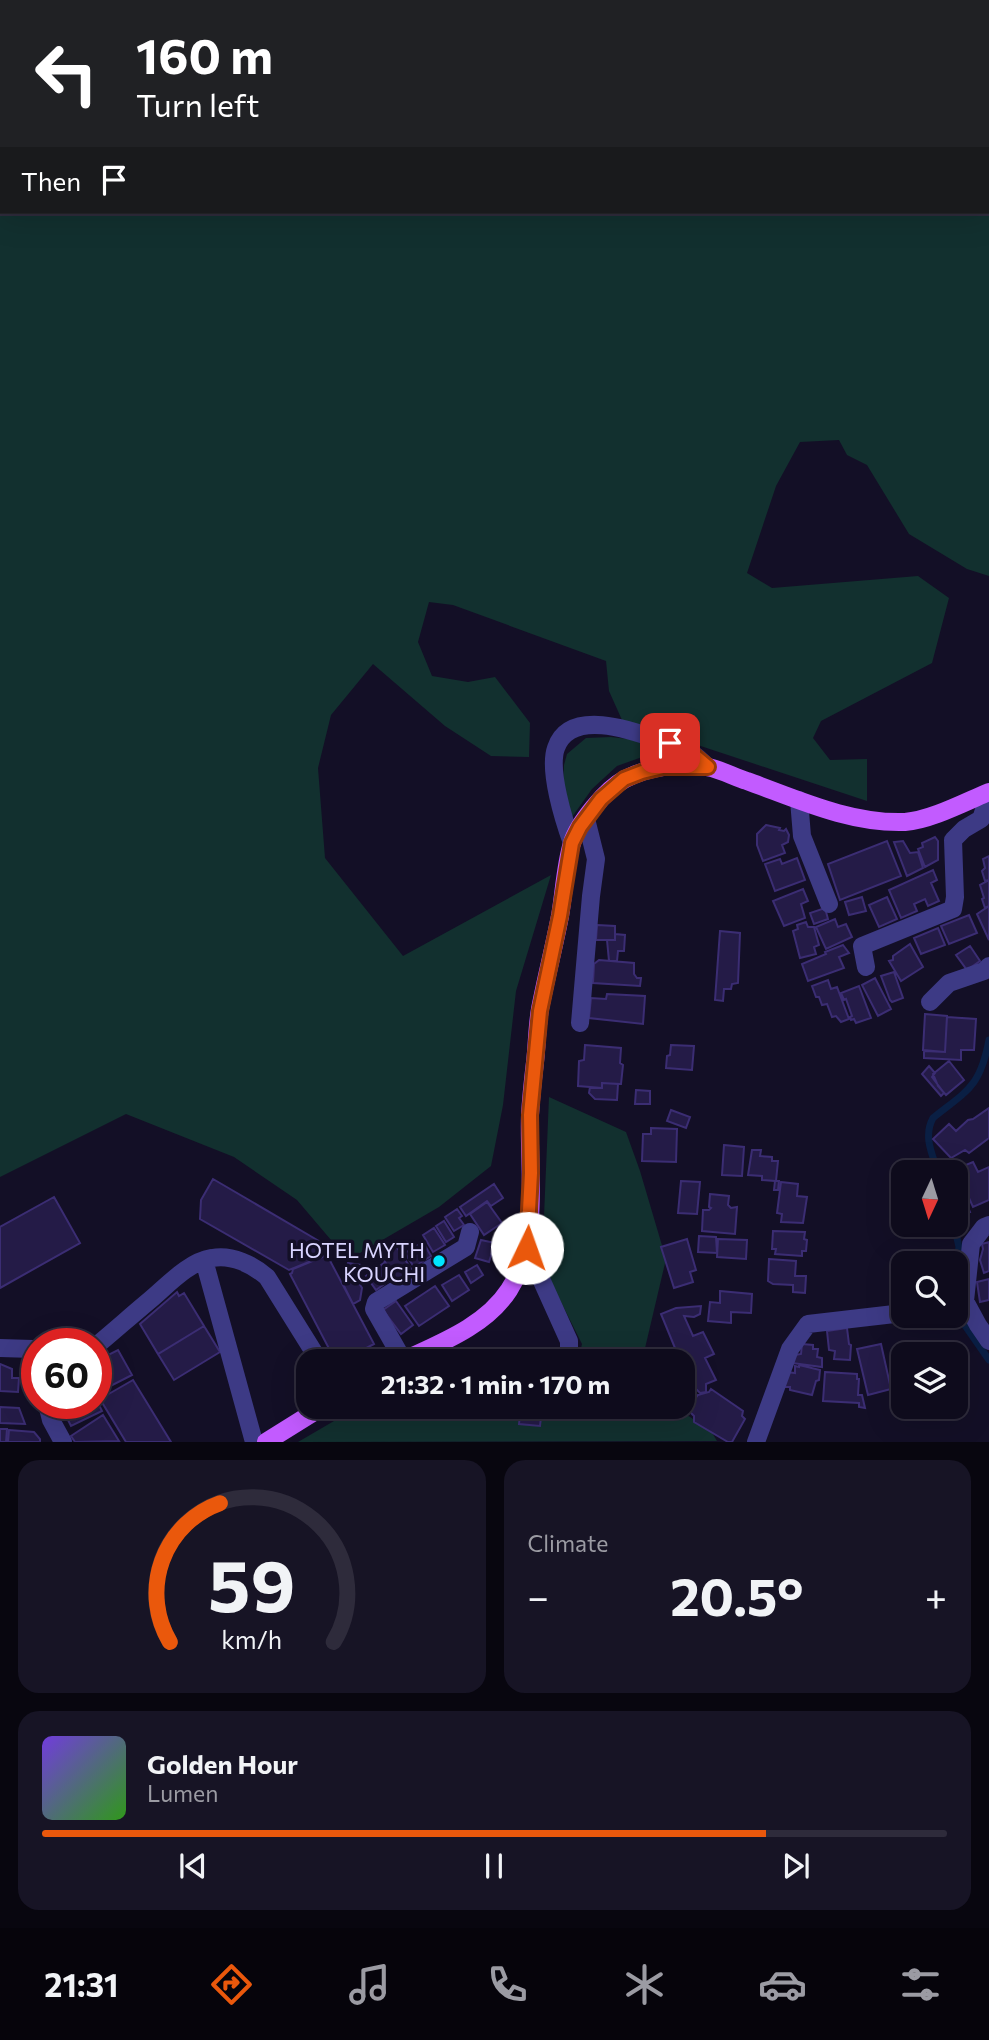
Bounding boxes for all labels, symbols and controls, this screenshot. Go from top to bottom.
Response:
text: 160 m [136,24,273,84]
icon: left [21,28,112,119]
text: Turn left [136,84,260,124]
icon: arrive [95,161,133,199]
text: Then [21,165,81,196]
pin [640,713,700,773]
icon: arrive [651,724,689,762]
north arrow [891,1160,968,1237]
map controls [891,1160,968,1419]
position arrow [490,1211,564,1285]
place label: HOTEL MYTH KOUCHI [289,1237,425,1286]
button: search [891,1251,968,1328]
marker: HOTEL MYTH KOUCHI [431,1253,447,1269]
speed limit sign: 60 [21,1328,112,1419]
button: layers [891,1342,968,1419]
text: 21:32 · 1 min · 170 m [381,1368,610,1399]
text: Climate [528,1529,609,1557]
text: 59 [208,1539,295,1628]
text: 20.5° [670,1563,804,1627]
text: − [528,1572,549,1619]
text: + [925,1572,947,1619]
text: km/h [221,1624,282,1654]
text: Golden Hour [147,1748,298,1779]
text: Lumen [147,1779,218,1807]
icon: previous [174,1847,212,1885]
icon: pause [475,1847,513,1885]
icon: next [777,1847,815,1885]
icon: directions [207,1960,256,2009]
icon: music [345,1960,394,2009]
icon: phone [483,1960,532,2009]
icon: climate [620,1960,669,2009]
icon: car [758,1960,807,2009]
icon: filters [896,1960,945,2009]
text: 21:31 [44,1964,119,2004]

